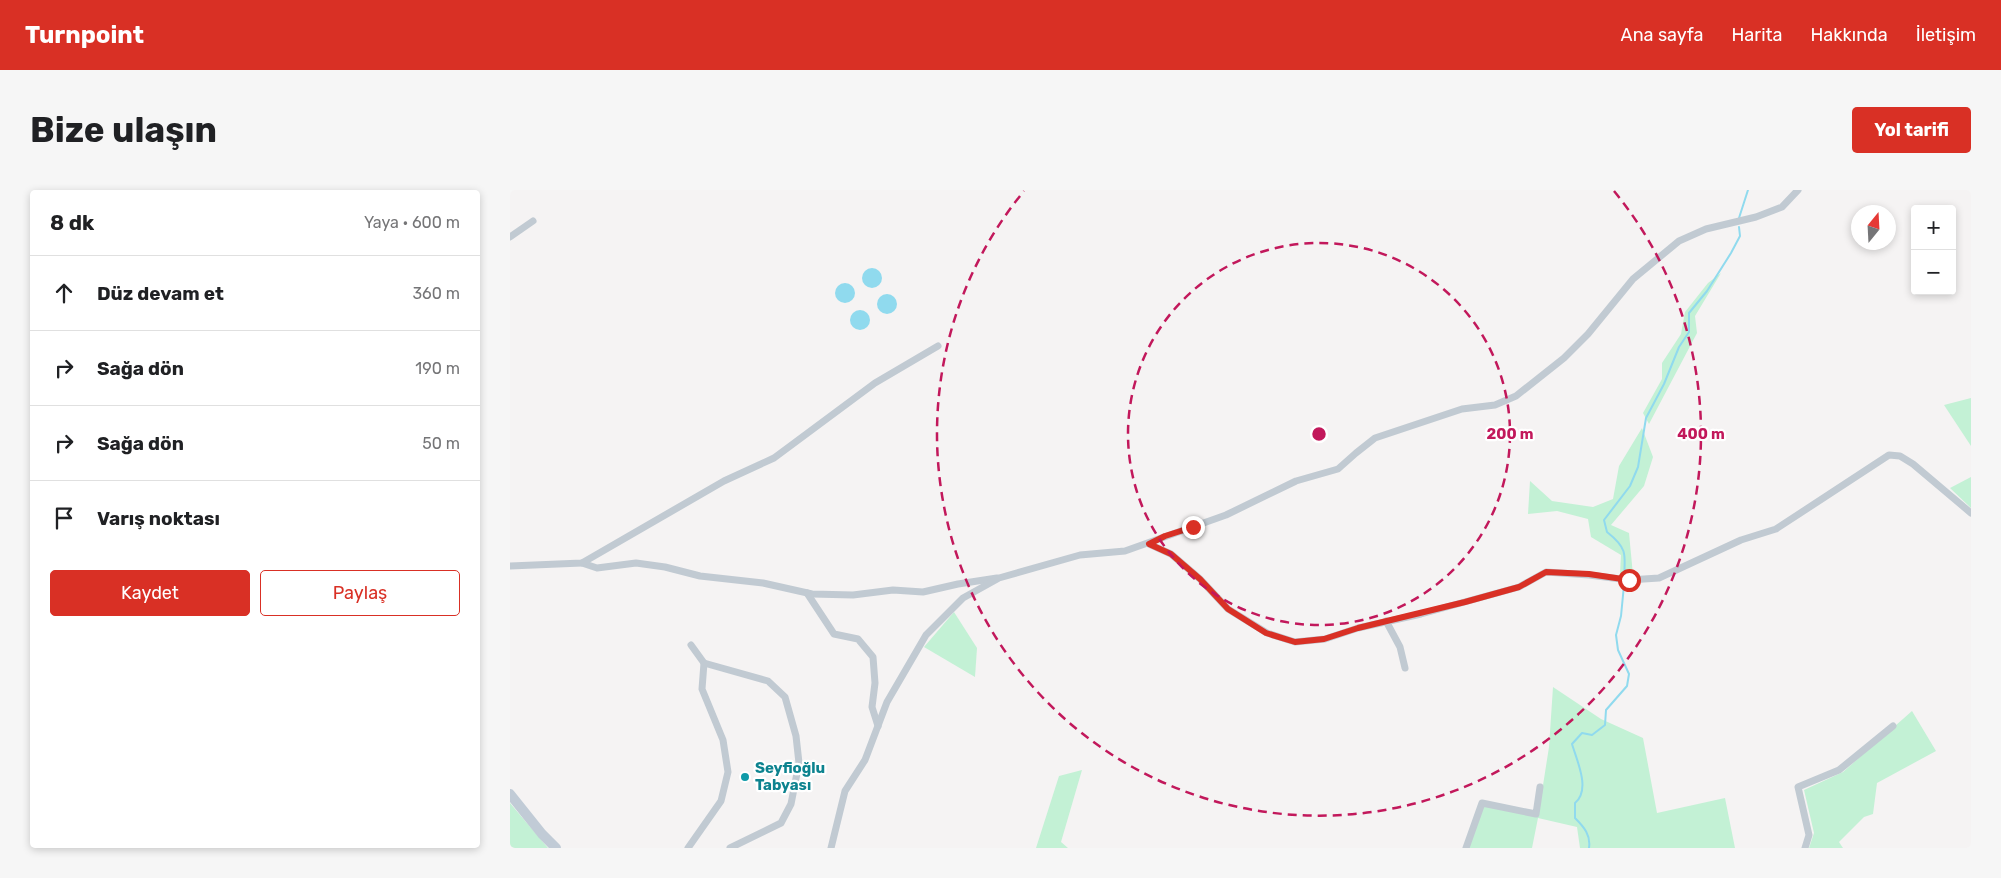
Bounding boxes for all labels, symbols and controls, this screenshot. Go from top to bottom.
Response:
text: Turnpoint [25,21,144,49]
text: Ana sayfa [1621,24,1704,46]
text: Harita [1732,24,1782,46]
text: Hakkında [1810,24,1888,46]
text: İletişim [1916,24,1976,46]
button: Yol tarifi [1852,107,1971,153]
text: Bize ulaşın [30,109,217,151]
north arrow [1851,205,1896,250]
map controls [1911,205,1956,295]
button: + [1911,205,1956,250]
text: 8 dk [50,210,94,235]
text: Yaya · 600 m [364,213,460,232]
button: − [1911,250,1956,295]
icon: ahead [50,279,78,307]
text: Düz devam et [97,282,224,305]
text: 360 m [412,284,460,303]
icon: right [50,354,78,382]
text: Sağa dön [97,357,184,380]
text: 190 m [415,359,460,378]
centre of rings [1310,425,1328,443]
text: 200 m [1486,425,1534,443]
text: 400 m [1677,425,1725,443]
icon: right [50,429,78,457]
text: Sağa dön [97,432,184,455]
text: 50 m [422,434,460,453]
icon: arrive [50,504,78,532]
text: Varış noktası [97,507,220,530]
route end [1182,516,1205,539]
route start [1618,569,1641,592]
button: Kaydet [50,570,250,616]
button: Paylaş [260,570,460,616]
place label: Seyfioğlu Tabyası [755,759,825,794]
marker: Seyfioğlu Tabyası [739,771,751,783]

